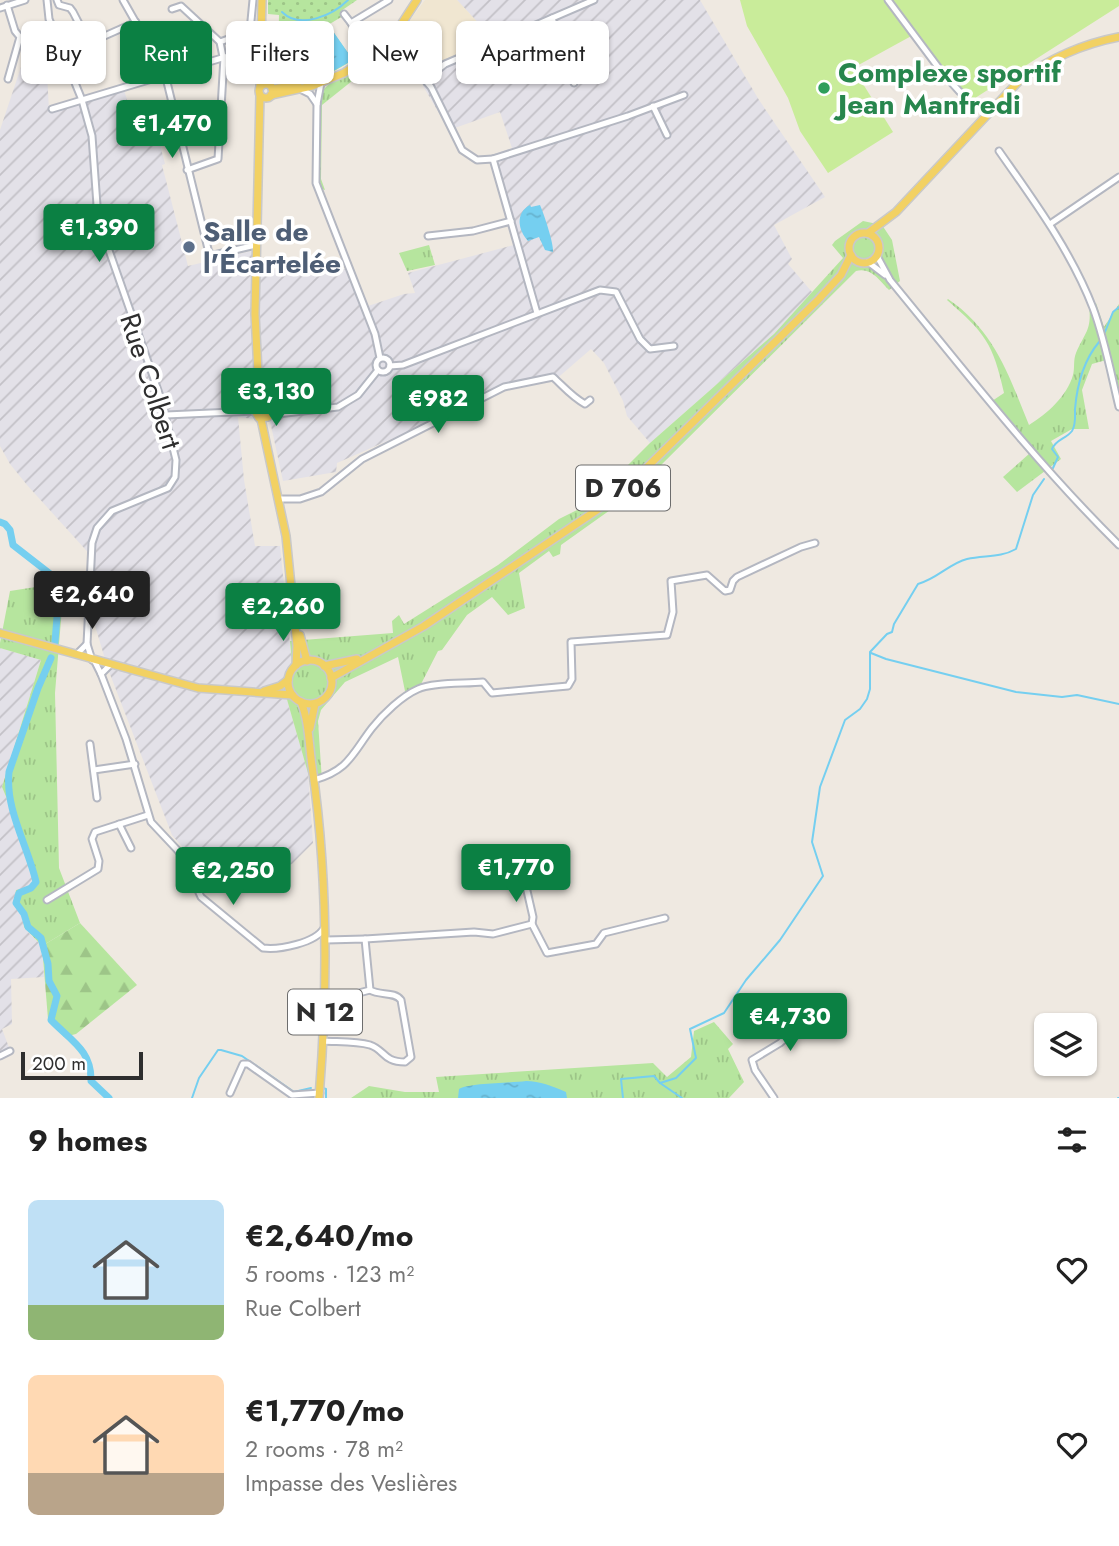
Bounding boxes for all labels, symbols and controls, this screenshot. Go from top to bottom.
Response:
chip: Buy [21,21,106,84]
chip: Rent [120,21,212,84]
chip: Filters [226,21,334,84]
chip: New [348,21,442,84]
chip: Apartment [456,21,609,84]
place label: Complexe sportif Jean Manfredi [833,52,1062,125]
marker: Complexe sportif Jean Manfredi [816,80,832,96]
pin: €1,470 [115,100,229,160]
text: €1,470 [132,106,212,140]
pin: €1,390 [42,204,156,264]
text: €1,390 [59,210,139,244]
place label: Salle de l'Écartelée [203,211,341,284]
marker: Salle de l'Écartelée [181,239,197,255]
street label: Rue Colbert [109,308,192,455]
pin: €3,130 [219,368,333,428]
text: €3,130 [237,374,315,408]
pin: €982 [397,376,479,435]
text: €982 [408,381,468,415]
road number: D 706 [576,466,670,510]
pin: €2,640 [35,572,149,631]
text: €2,640 [50,577,134,611]
pin: €2,260 [226,584,340,643]
text: €2,260 [241,589,325,623]
pin: €1,770 [459,844,573,904]
pin: €2,250 [176,848,290,907]
text: €1,770 [477,850,555,884]
text: €2,250 [192,853,274,887]
road number: N 12 [288,990,362,1035]
pin: €4,730 [733,993,847,1053]
text: €4,730 [749,999,831,1033]
map controls [1034,1013,1097,1076]
button: layers [1034,1013,1097,1076]
scale bar [21,1049,144,1081]
text: 200 m [32,1050,86,1077]
text: 9 homes [28,1119,147,1162]
icon: filters [1053,1121,1091,1159]
text: €2,640/mo [245,1214,413,1257]
icon: home [84,1228,168,1312]
icon: heart [1053,1251,1091,1289]
text: 5 rooms · 123 m² [245,1257,414,1291]
text: Rue Colbert [245,1291,361,1325]
text: €1,770/mo [245,1389,404,1432]
icon: home [84,1403,168,1487]
icon: heart [1053,1426,1091,1464]
text: 2 rooms · 78 m² [245,1432,403,1466]
text: Impasse des Veslières [245,1466,457,1500]

